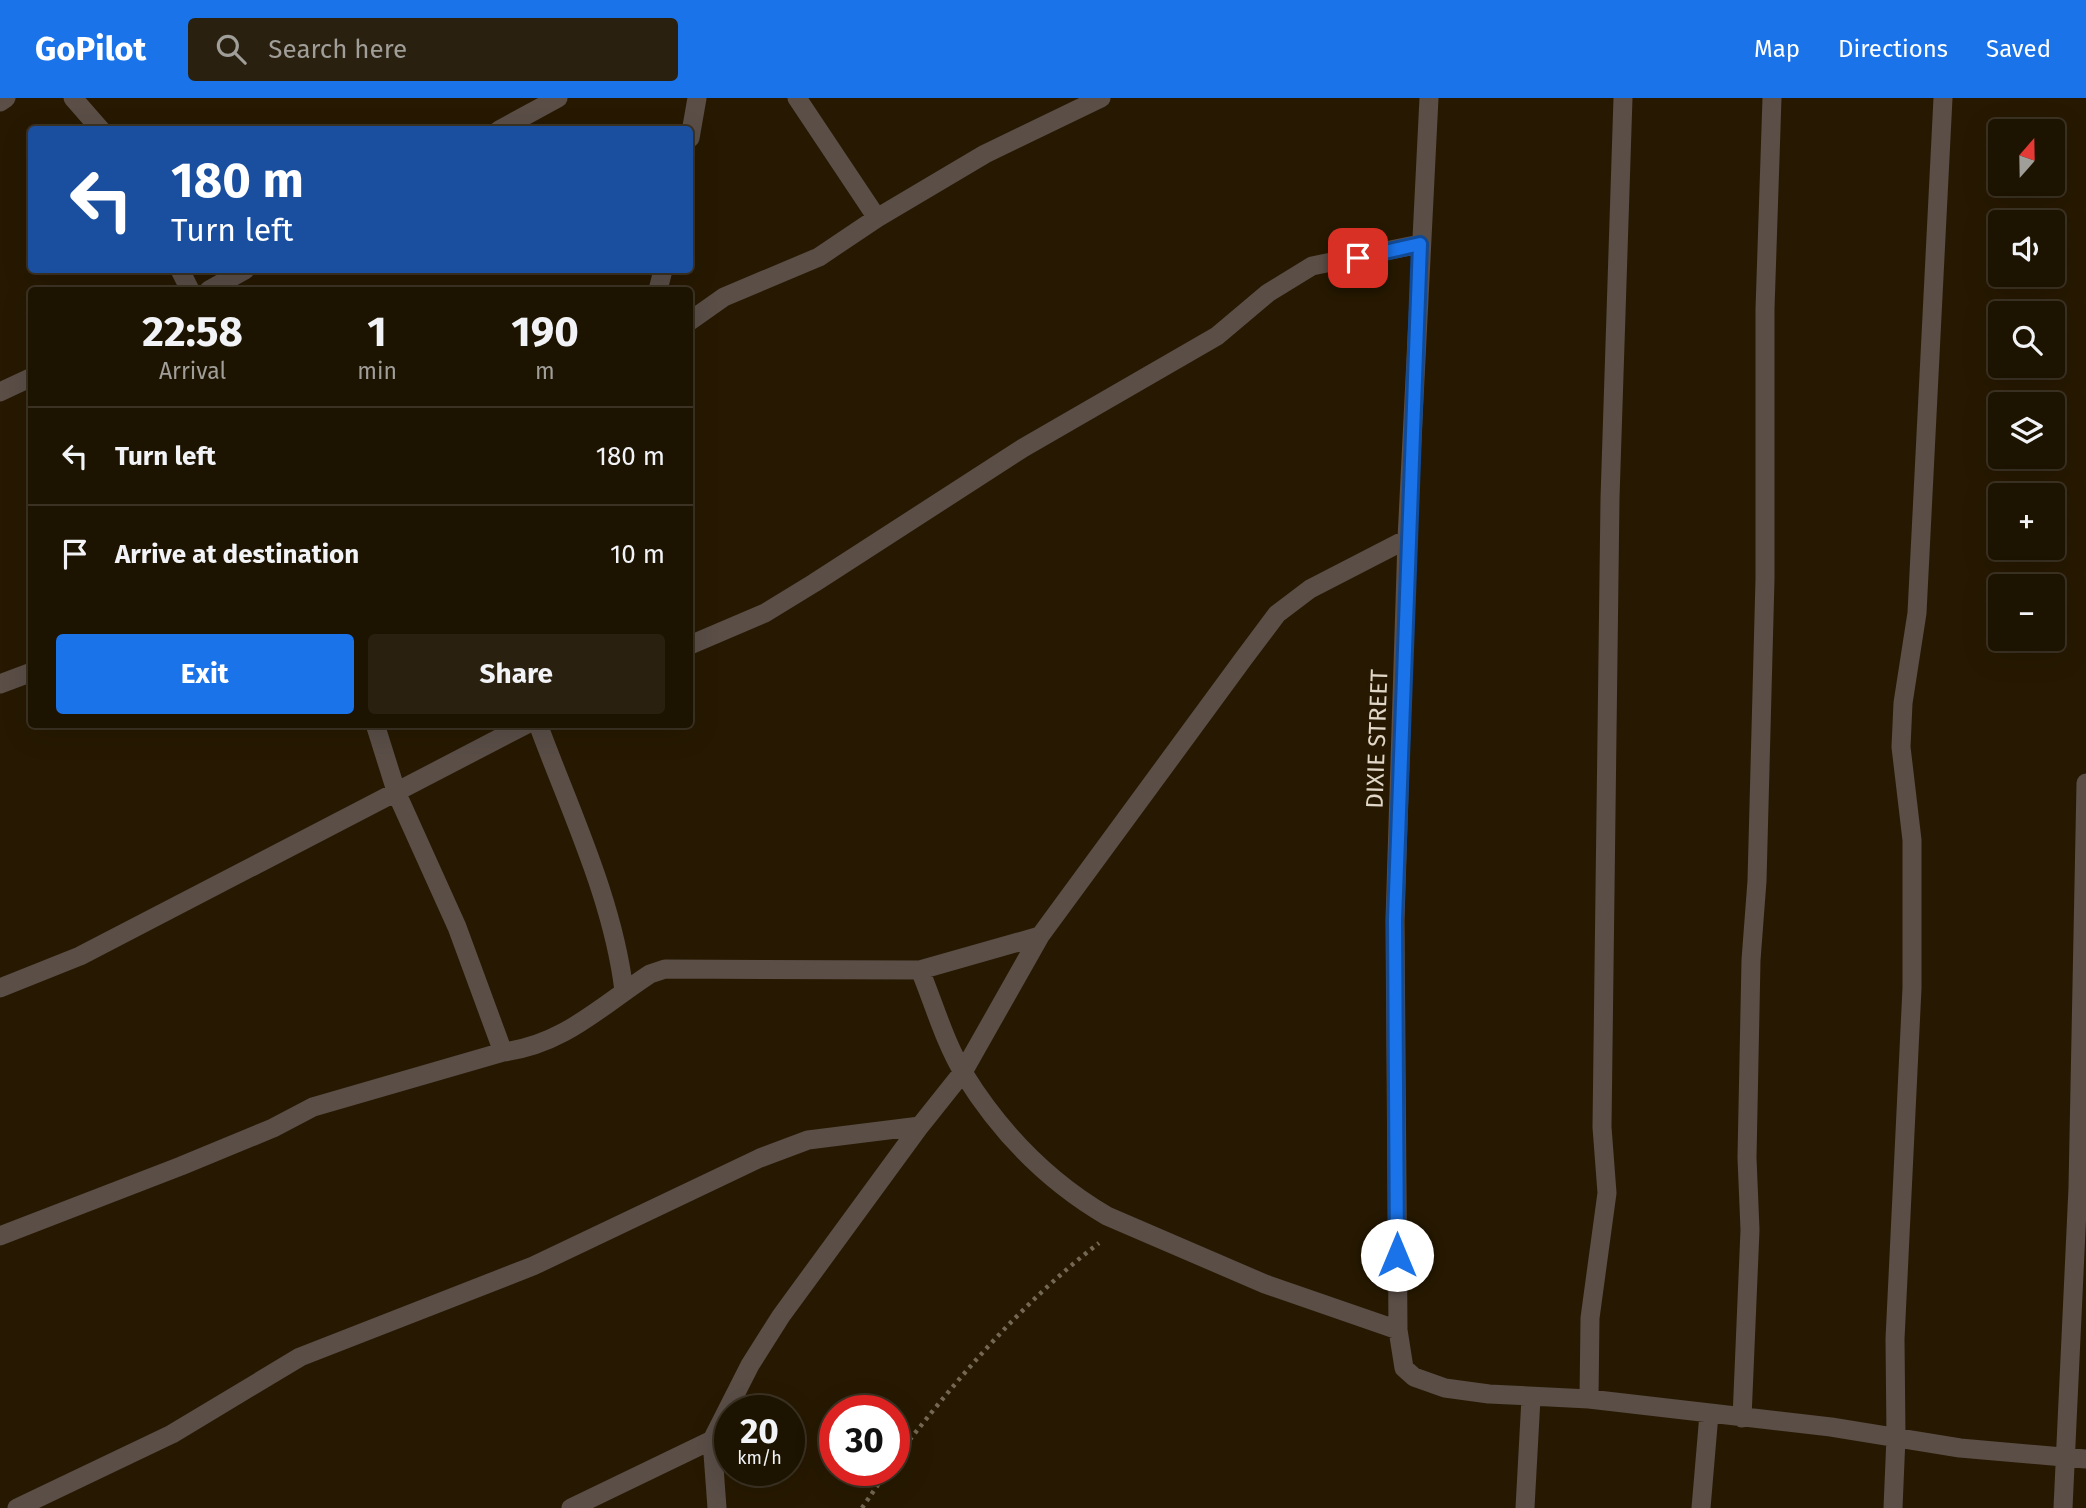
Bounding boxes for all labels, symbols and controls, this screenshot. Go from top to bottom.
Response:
search box [188,18,678,81]
text: GoPilot [35,29,146,69]
icon: search [212,30,250,68]
text: Search here [268,34,407,65]
text: Map [1754,35,1800,63]
text: Directions [1838,35,1948,63]
text: Saved [1986,35,2051,63]
north arrow [1988,119,2065,196]
map controls [1988,119,2065,651]
text: 180 m [171,151,304,210]
icon: left [56,154,147,245]
button: sound [1988,210,2065,287]
text: Turn left [171,211,293,249]
pin [1328,228,1388,288]
icon: arrive [1339,239,1377,277]
button: search [1988,301,2065,378]
text: 22:58 [142,307,243,357]
text: 1 [367,307,387,357]
text: 190 [511,307,579,357]
text: Arrival [159,357,226,385]
text: min [357,357,397,385]
text: m [535,357,555,385]
button: layers [1988,392,2065,469]
icon: left [56,437,94,475]
text: Turn left [115,441,216,472]
text: 180 m [596,441,665,472]
button: + [1988,483,2065,560]
icon: arrive [56,535,94,573]
text: Arrive at destination [115,539,359,570]
text: 10 m [610,539,665,570]
button: − [1988,574,2065,651]
button: Exit [56,634,354,714]
button: Share [368,634,665,714]
street label: DIXIE STREET [1361,668,1393,809]
position arrow [1360,1218,1434,1292]
speed limit sign: 30 [819,1395,910,1486]
text: 20 [740,1410,779,1452]
text: km/h [737,1447,782,1469]

